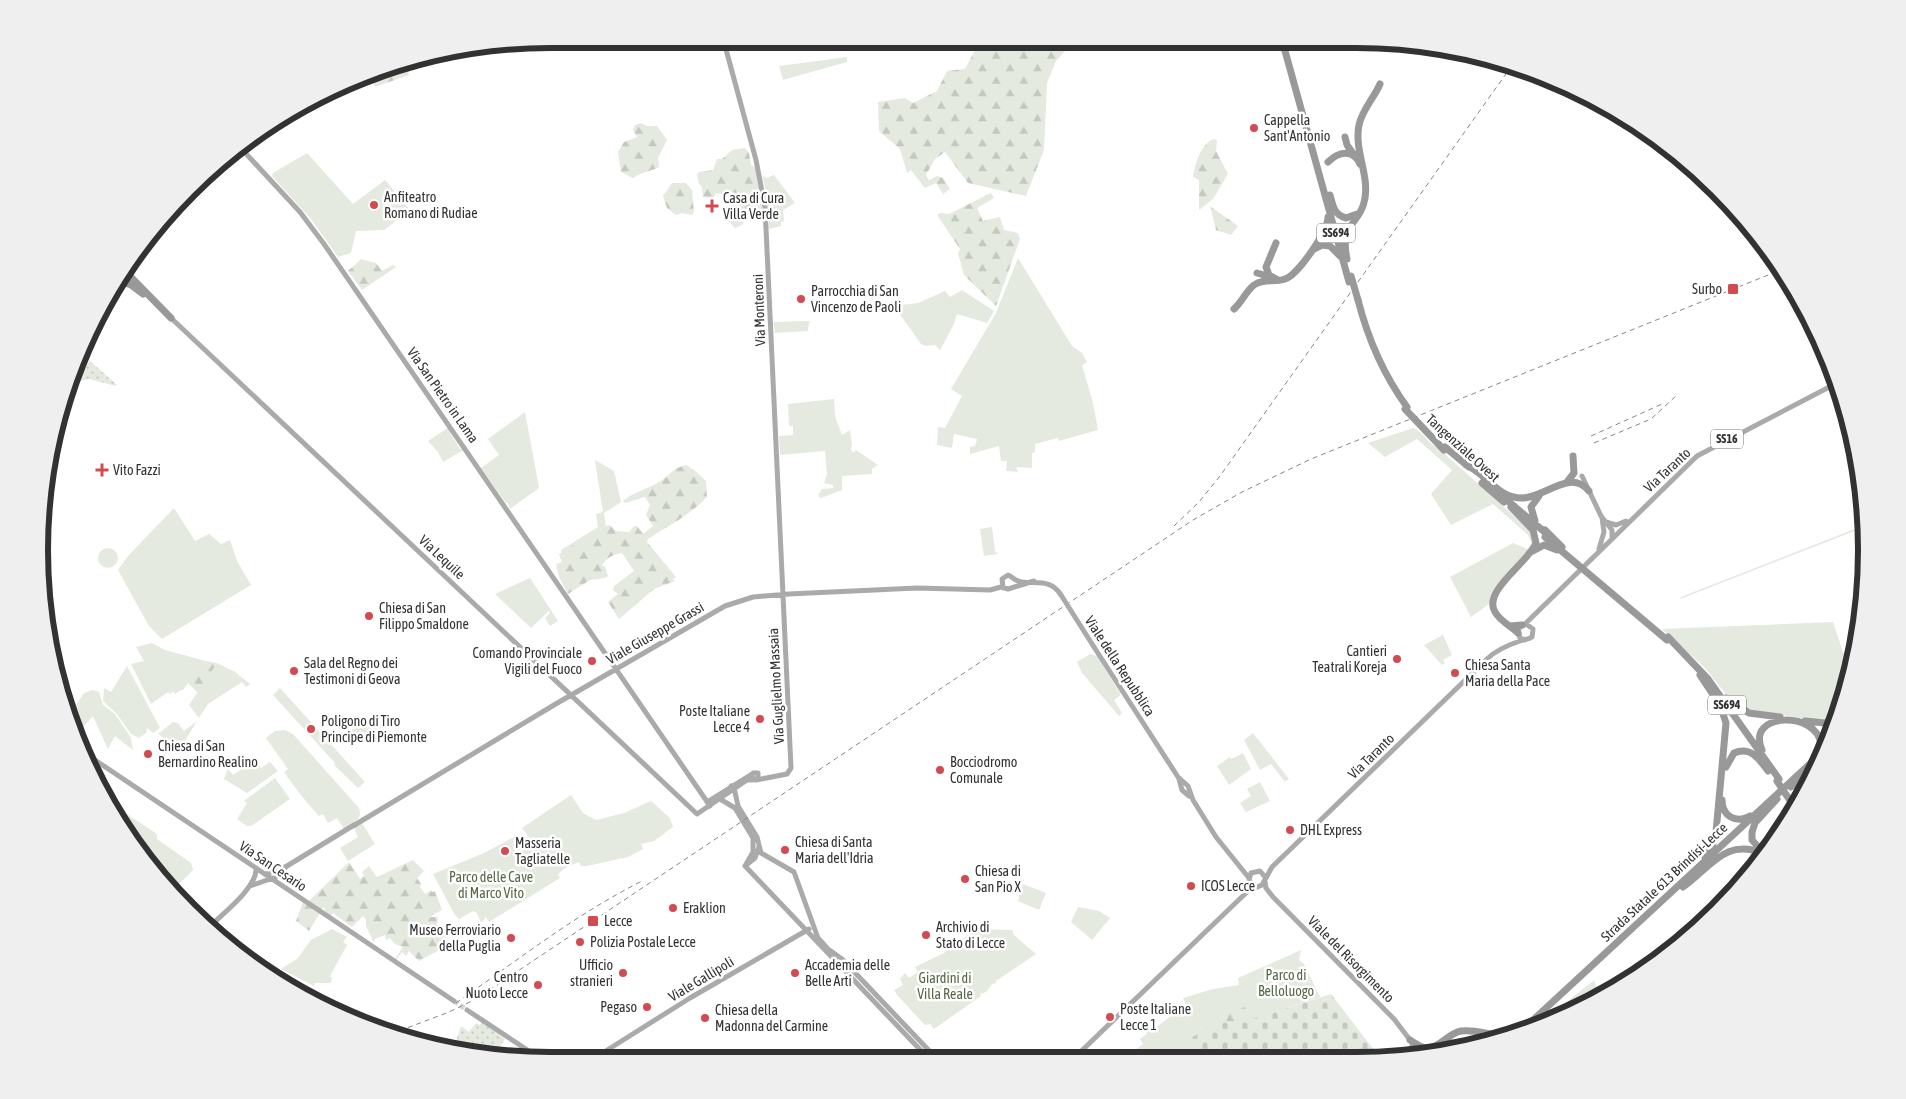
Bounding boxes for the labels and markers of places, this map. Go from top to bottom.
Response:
place label: Cappella Sant'Antonio [1264,112,1330,144]
marker: Cappella Sant'Antonio [1248,122,1260,134]
place label: Anfiteatro Romano di Rudiae [384,189,478,221]
place label: Casa di Cura Villa Verde [723,190,784,222]
marker: Anfiteatro Romano di Rudiae [368,199,380,211]
marker: Casa di Cura Villa Verde [705,199,719,213]
place label: Surbo [1692,281,1722,297]
marker: Surbo [1726,282,1740,296]
place label: Parrocchia di San Vincenzo de Paoli [811,283,901,315]
marker: Parrocchia di San Vincenzo de Paoli [795,293,807,305]
place label: Vito Fazzi [113,462,161,478]
marker: Vito Fazzi [95,463,109,477]
place label: Chiesa di San Filippo Smaldone [379,600,469,632]
marker: Chiesa di San Filippo Smaldone [363,610,375,622]
place label: Cantieri Teatrali Koreja [1312,643,1387,675]
place label: Comando Provinciale Vigili del Fuoco [473,645,582,677]
marker: Cantieri Teatrali Koreja [1391,653,1403,665]
place label: Sala del Regno dei Testimoni di Geova [304,655,401,687]
marker: Comando Provinciale Vigili del Fuoco [586,655,598,667]
place label: Chiesa Santa Maria della Pace [1465,657,1550,689]
marker: Sala del Regno dei Testimoni di Geova [288,665,300,677]
marker: Chiesa Santa Maria della Pace [1449,667,1461,679]
place label: Poste Italiane Lecce 4 [679,703,750,735]
place label: Poligono di Tiro Principe di Piemonte [321,713,427,745]
marker: Poste Italiane Lecce 4 [754,713,766,725]
marker: Poligono di Tiro Principe di Piemonte [305,723,317,735]
place label: Chiesa di San Bernardino Realino [158,738,258,770]
marker: Chiesa di San Bernardino Realino [142,748,154,760]
place label: Bocciodromo Comunale [950,754,1017,786]
marker: Bocciodromo Comunale [934,764,946,776]
place label: DHL Express [1300,822,1362,838]
marker: DHL Express [1284,824,1296,836]
place label: Chiesa di Santa Maria dell'Idria [795,834,873,866]
place label: Masseria Tagliatelle [515,835,570,867]
marker: Chiesa di Santa Maria dell'Idria [779,844,791,856]
marker: Masseria Tagliatelle [499,845,511,857]
place label: Chiesa di San Pio X [975,863,1021,895]
marker: Chiesa di San Pio X [959,873,971,885]
place label: ICOS Lecce [1201,878,1255,894]
marker: ICOS Lecce [1185,880,1197,892]
place label: Eraklion [683,900,726,916]
marker: Eraklion [667,902,679,914]
place label: Lecce [604,913,632,929]
marker: Lecce [586,914,600,928]
place label: Archivio di Stato di Lecce [936,919,1005,951]
place label: Museo Ferroviario della Puglia [409,922,501,954]
marker: Archivio di Stato di Lecce [920,929,932,941]
marker: Museo Ferroviario della Puglia [505,932,517,944]
place label: Polizia Postale Lecce [590,934,696,950]
marker: Polizia Postale Lecce [574,936,586,948]
place label: Ufficio stranieri [570,957,613,989]
place label: Accademia delle Belle Arti [805,957,890,989]
marker: Ufficio stranieri [617,967,629,979]
marker: Accademia delle Belle Arti [789,967,801,979]
place label: Centro Nuoto Lecce [466,969,528,1001]
marker: Centro Nuoto Lecce [532,979,544,991]
place label: Pegaso [600,999,637,1015]
marker: Pegaso [641,1001,653,1013]
place label: Poste Italiane Lecce 1 [1120,1001,1191,1033]
place label: Chiesa della Madonna del Carmine [715,1002,828,1034]
marker: Poste Italiane Lecce 1 [1104,1011,1116,1023]
marker: Chiesa della Madonna del Carmine [699,1012,711,1024]

